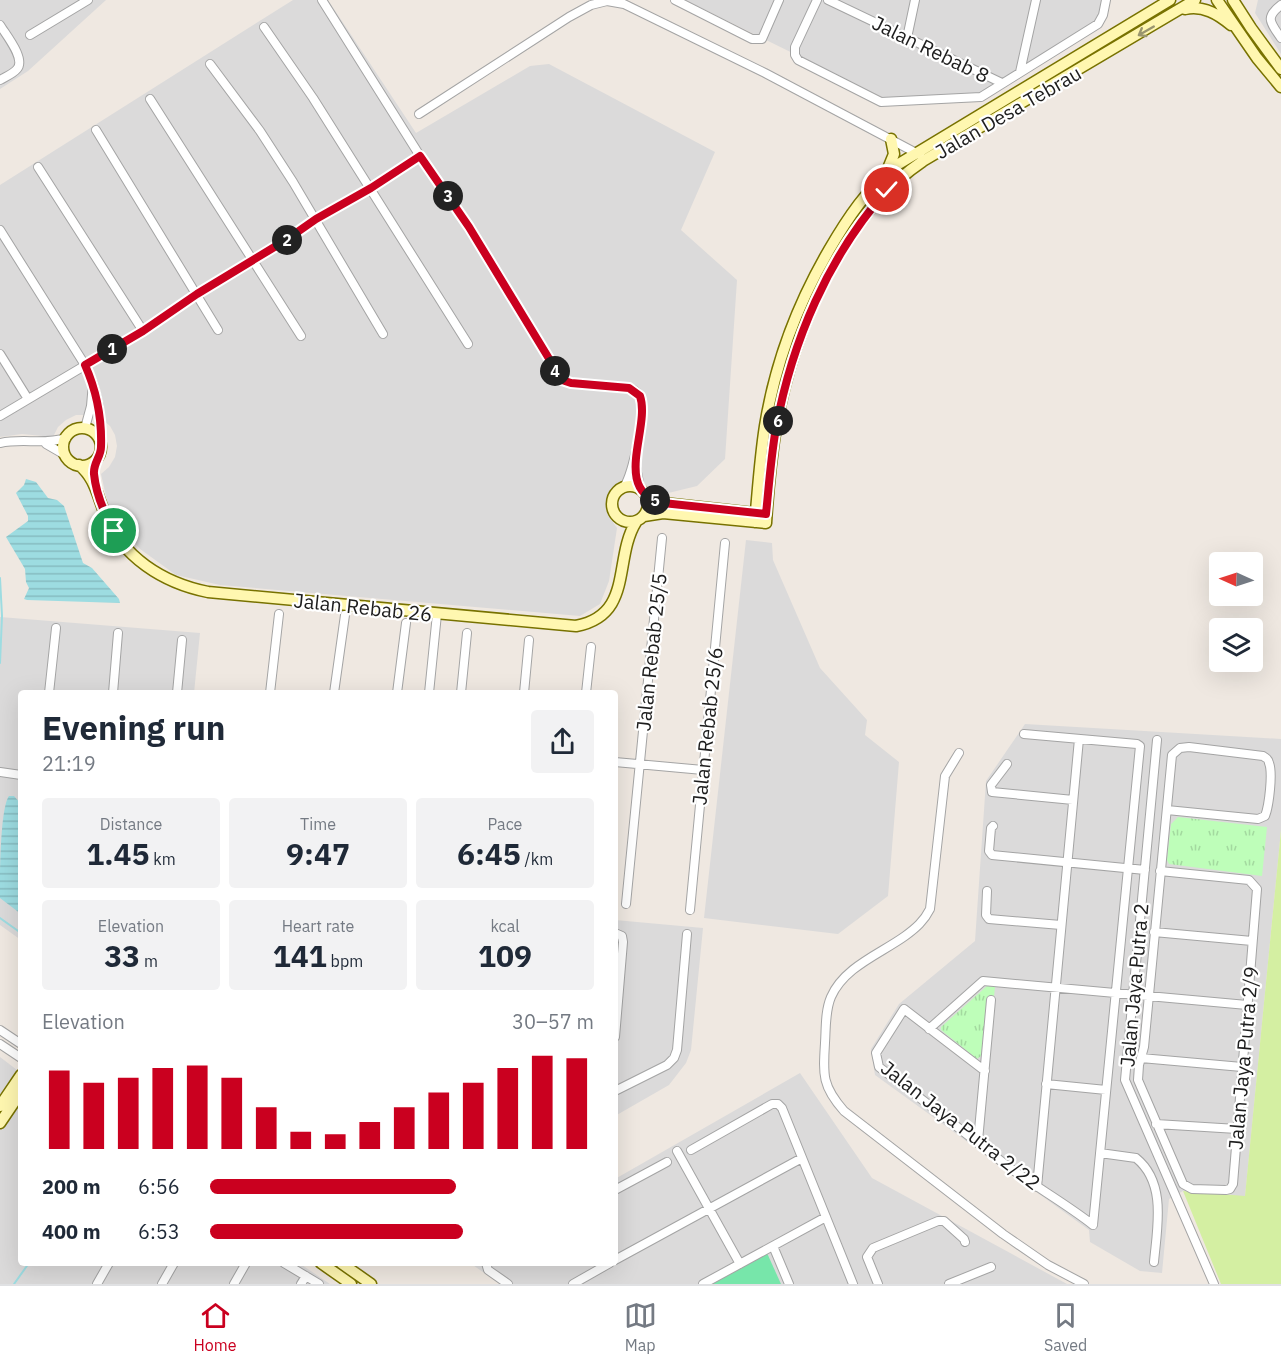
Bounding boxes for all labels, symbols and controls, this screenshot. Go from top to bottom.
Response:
street label: Jalan Rebab 8 [868,9,994,89]
one-way arrow [1138,25,1155,37]
street label: Jalan Desa Tebrau [930,59,1086,165]
pin [861,164,912,215]
icon: check [870,173,903,206]
pin: 3 [433,181,463,211]
text: 3 [443,186,453,206]
pin: 2 [272,225,302,255]
text: 2 [282,230,292,250]
pin: 1 [97,334,127,364]
text: 1 [107,339,117,359]
pin: 4 [540,356,570,386]
text: 4 [550,361,560,381]
pin: 6 [763,406,793,436]
text: 6 [773,411,783,431]
pin: 5 [640,485,670,515]
text: 5 [650,490,660,510]
pin [88,505,139,556]
icon: arrive [97,514,130,547]
north arrow [1209,552,1263,606]
map controls [1209,552,1263,672]
street label: Jalan Rebab 25/5 [629,572,673,732]
street label: Jalan Rebab 26 [292,586,434,628]
button: layers [1209,618,1263,672]
street label: Jalan Rebab 25/6 [685,646,729,806]
text: Evening run [42,706,226,749]
button: share [531,710,594,773]
text: 21:19 [42,750,96,777]
text: Distance [100,814,162,834]
text: Time [300,814,336,834]
text: Pace [488,814,522,834]
text: 1.45 [86,834,150,873]
text: 9:47 [286,834,350,873]
text: 6:45 [457,834,521,873]
text: km [150,849,176,869]
text: /km [521,849,553,869]
street label: Jalan Jaya Putra 2 [1113,902,1155,1068]
text: Elevation [98,916,164,936]
text: Heart rate [282,916,354,936]
text: kcal [490,916,520,936]
text: 33 [104,936,140,975]
text: 141 [273,936,327,975]
text: 109 [478,936,532,975]
text: m [140,951,158,971]
text: bpm [327,951,363,971]
street label: Jalan Jaya Putra 2/9 [1222,965,1264,1151]
text: Elevation [42,1008,125,1035]
text: 30–57 m [512,1008,594,1035]
street label: Jalan Jaya Putra 2/22 [876,1054,1046,1196]
text: 200 m [42,1173,101,1200]
text: 6:56 [138,1173,180,1200]
text: 400 m [42,1218,101,1245]
text: 6:53 [138,1218,180,1245]
tab: Home [194,1299,237,1355]
tab: Map [624,1299,657,1355]
tab: Saved [1044,1299,1087,1355]

